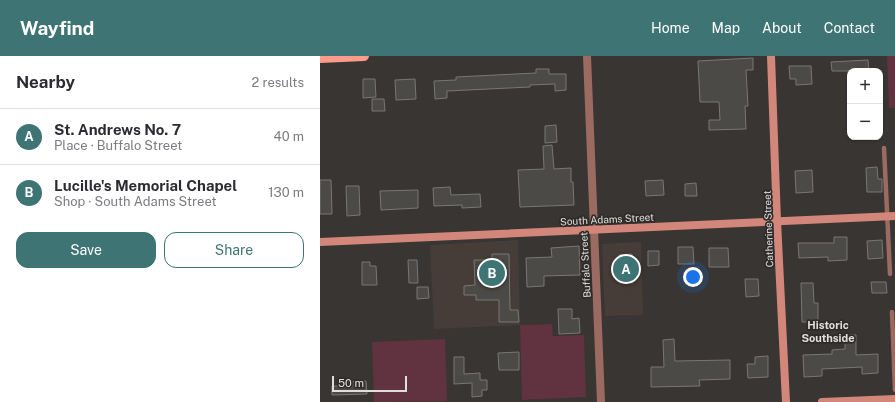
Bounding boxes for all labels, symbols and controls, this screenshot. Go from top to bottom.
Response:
text: Wayfind [20,17,94,39]
text: Home [651,20,690,36]
text: Map [712,20,740,36]
text: About [762,20,802,36]
text: Contact [824,20,875,36]
map controls [847,68,883,140]
button: + [847,68,883,104]
text: Nearby [16,72,75,92]
text: 2 results [252,75,304,90]
button: − [847,104,883,140]
text: St. Andrews No. 7 [54,121,181,138]
text: A [24,129,34,144]
text: 40 m [273,129,304,144]
text: Place · Buffalo Street [54,138,182,153]
text: Lucille's Memorial Chapel [54,177,237,194]
text: B [25,185,33,200]
text: 130 m [268,185,304,200]
street label: Catherine Street [761,190,775,268]
text: Shop · South Adams Street [54,194,217,209]
street label: South Adams Street [560,211,654,227]
button: Save [16,232,156,268]
button: Share [164,232,304,268]
street label: Buffalo Street [577,232,593,298]
pin: A [613,254,639,284]
pin: B [479,258,505,288]
your location [683,267,703,287]
district label: Historic Southside [801,319,855,344]
scale bar [332,374,407,393]
text: 50 m [338,377,364,389]

